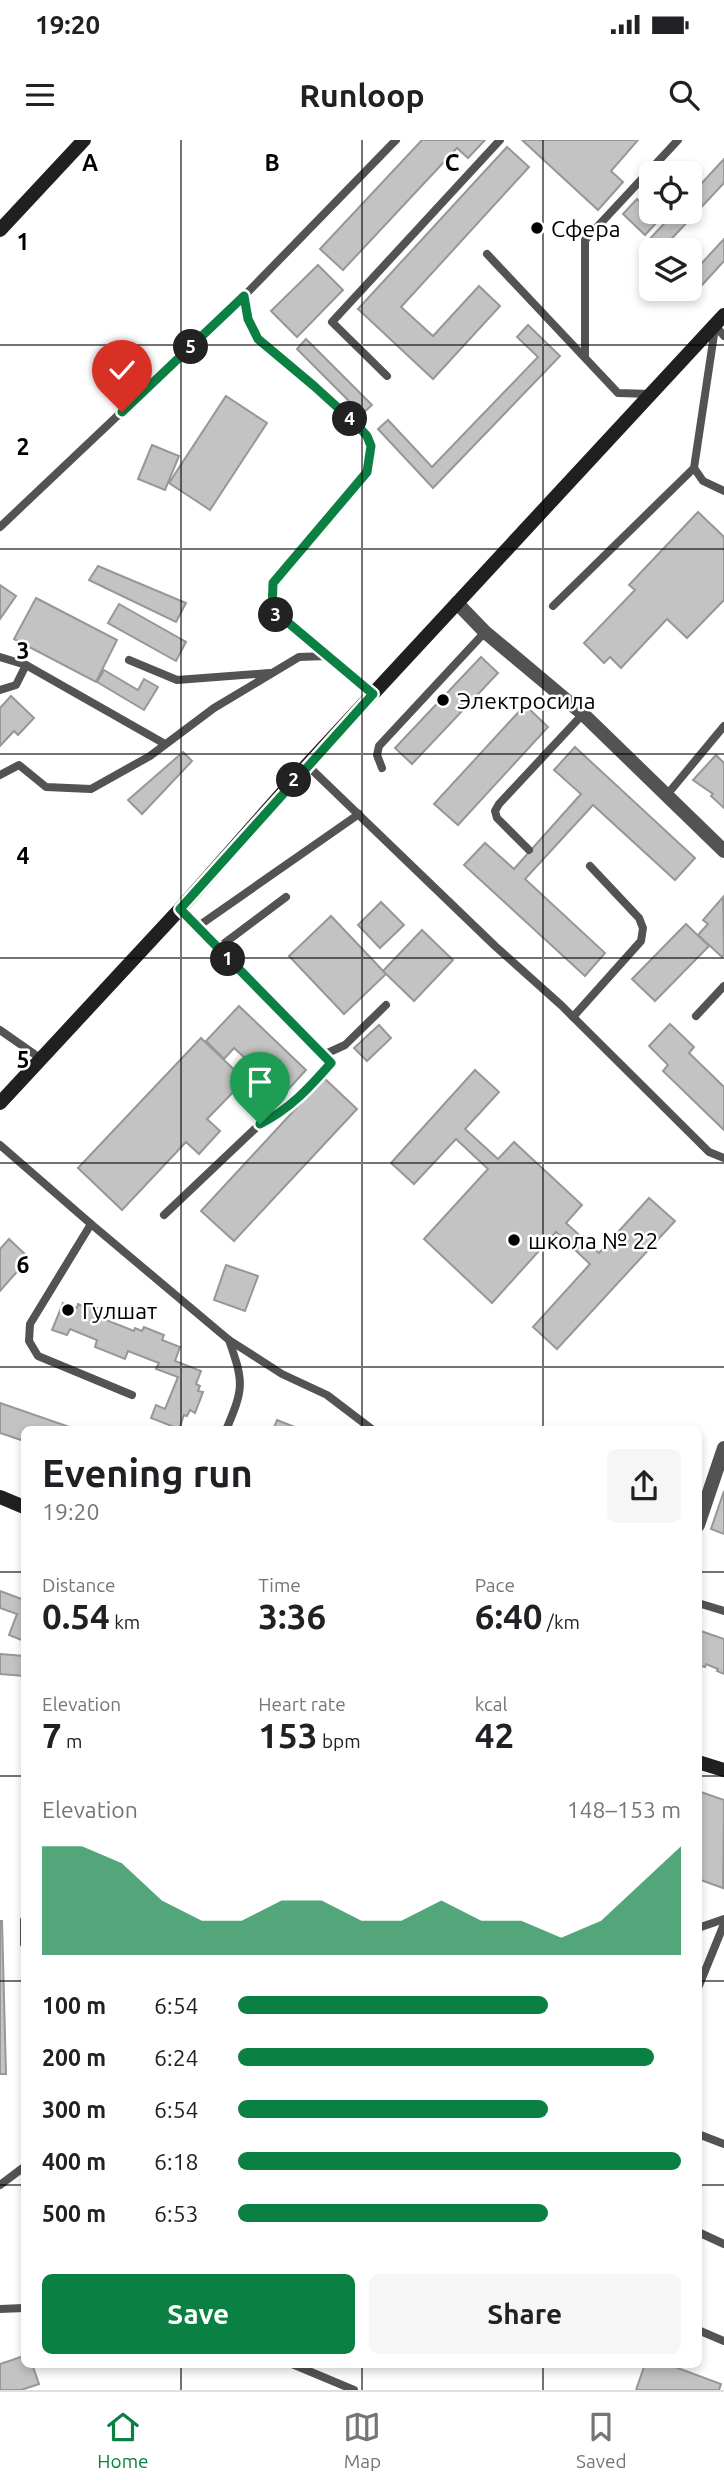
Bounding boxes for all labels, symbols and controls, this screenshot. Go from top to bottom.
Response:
text: 19:20 [35,10,100,39]
icon: menu [21,76,59,114]
icon: search [665,76,703,114]
text: Runloop [299,77,425,113]
text: A [82,150,98,175]
text: B [264,150,280,175]
text: C [445,150,460,175]
map controls [639,161,702,301]
button: locate [639,161,702,224]
place label: Сфера [551,216,621,241]
marker: Сфера [529,220,545,236]
text: 1 [17,229,29,254]
button: layers [639,238,702,301]
pin: 5 [174,330,208,364]
text: 5 [185,335,196,357]
pin [92,340,152,412]
icon: check [103,351,141,389]
pin: 4 [332,402,368,436]
text: 4 [344,407,355,429]
text: 2 [17,434,29,459]
pin: 3 [258,598,294,632]
text: 3 [270,603,281,625]
text: 3 [17,638,29,663]
place label: Электросила [457,688,596,713]
marker: Электросила [435,692,451,708]
pin: 2 [276,762,312,798]
text: 2 [288,768,299,790]
text: 4 [17,843,30,868]
pin: 1 [210,942,246,976]
text: 1 [222,947,233,969]
text: 5 [17,1047,29,1072]
pin [230,1052,290,1124]
icon: arrive [241,1063,279,1101]
place label: школа № 22 [528,1228,659,1253]
marker: школа № 22 [506,1232,522,1248]
text: 6 [17,1252,30,1277]
place label: Гулшат [82,1298,157,1323]
marker: Гулшат [60,1302,76,1318]
button: share [607,1449,681,1523]
text: Evening run [42,1452,253,1494]
text: 19:20 [42,1499,100,1524]
text: Distance [42,1574,116,1596]
text: Time [258,1574,301,1596]
text: Pace [475,1574,515,1596]
text: 0.54 [42,1596,110,1636]
text: 3:36 [258,1596,326,1636]
text: 6:40 [475,1596,543,1636]
text: km [110,1611,140,1633]
text: /km [543,1611,580,1633]
text: Elevation [42,1693,121,1715]
text: Heart rate [258,1693,346,1715]
text: kcal [475,1693,507,1715]
text: 7 [42,1715,62,1755]
text: 153 [258,1715,318,1755]
text: 42 [475,1715,514,1755]
text: m [62,1730,83,1752]
text: bpm [318,1730,361,1752]
text: Elevation [42,1797,138,1822]
text: 148–153 m [567,1797,681,1822]
text: 100 m [42,1993,106,2018]
text: 6:54 [154,1993,199,2018]
text: 200 m [42,2045,106,2070]
text: 6:24 [154,2045,199,2070]
text: 300 m [42,2097,106,2122]
text: 6:54 [154,2097,199,2122]
text: 400 m [42,2149,106,2174]
text: 6:18 [154,2149,199,2174]
text: 500 m [42,2201,106,2226]
text: 6:53 [154,2201,199,2226]
button: Save [42,2274,355,2354]
button: Share [369,2274,681,2354]
tab: Home [97,2408,149,2472]
tab: Map [343,2408,381,2472]
tab: Saved [576,2408,627,2472]

